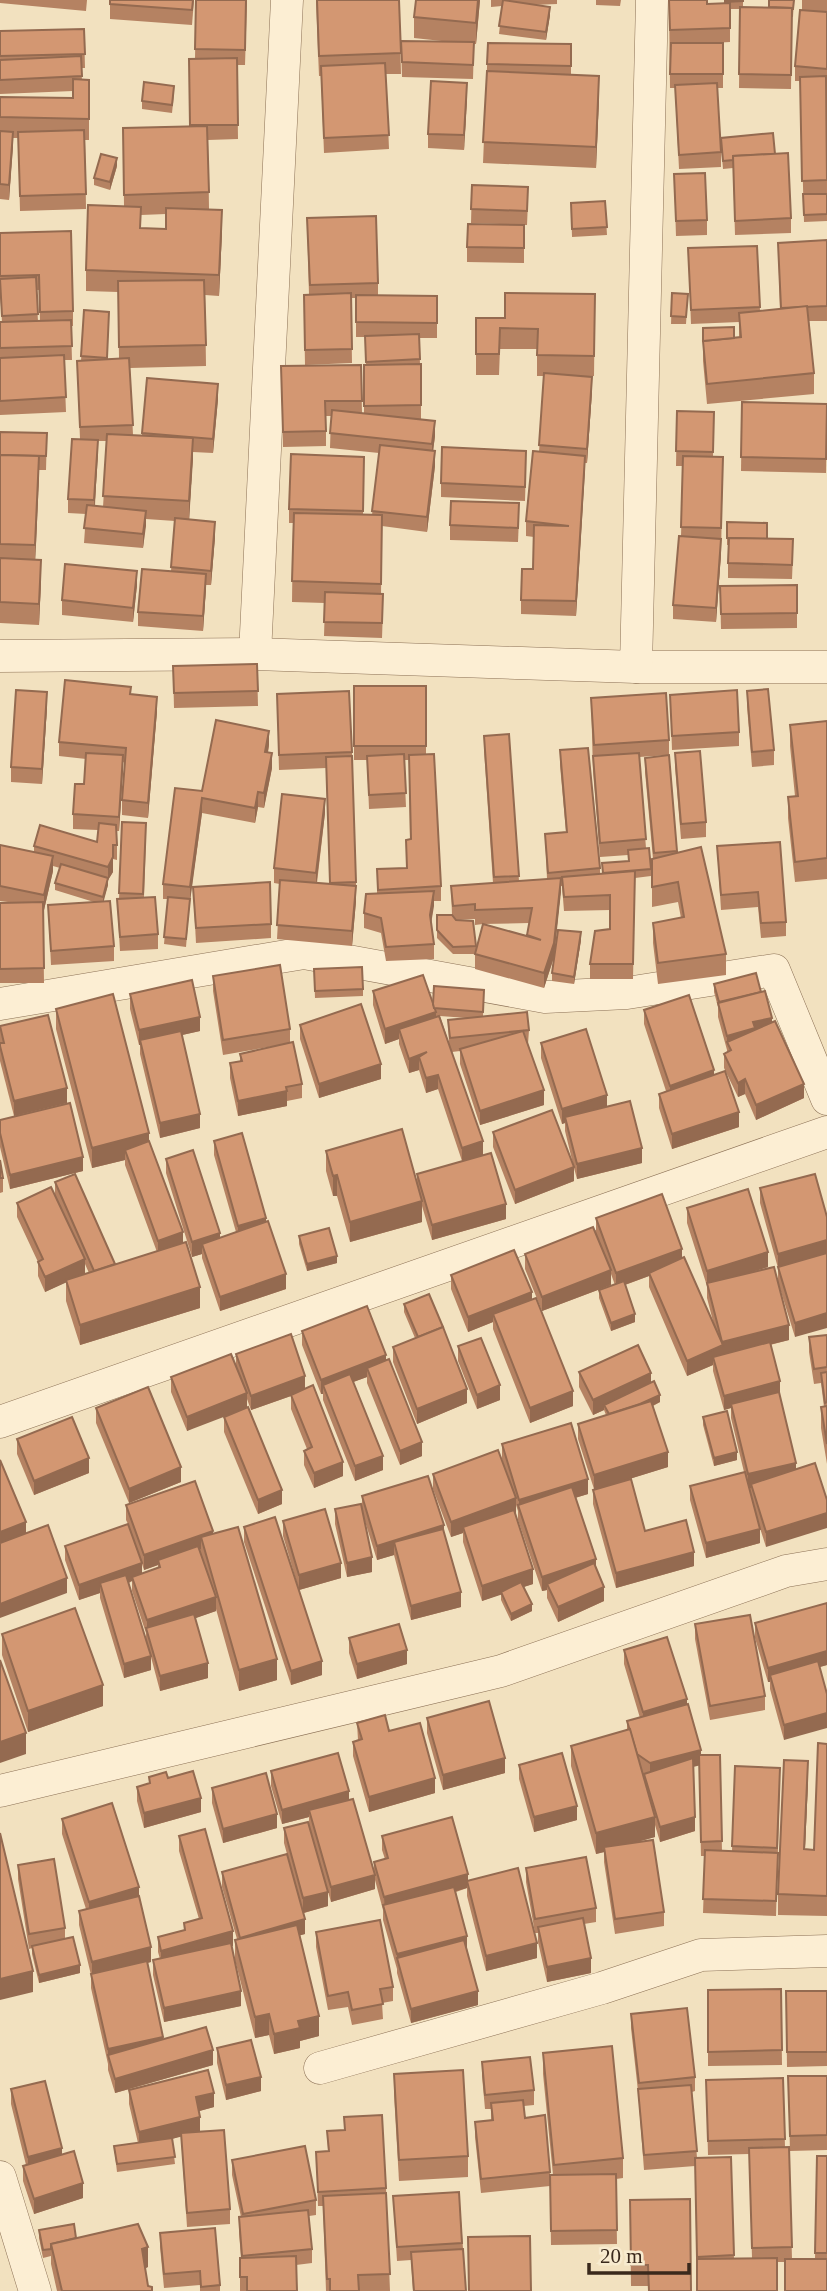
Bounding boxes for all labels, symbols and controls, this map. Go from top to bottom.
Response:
scale bar [589,2232,689,2276]
text: 20 m [600,2244,643,2268]

